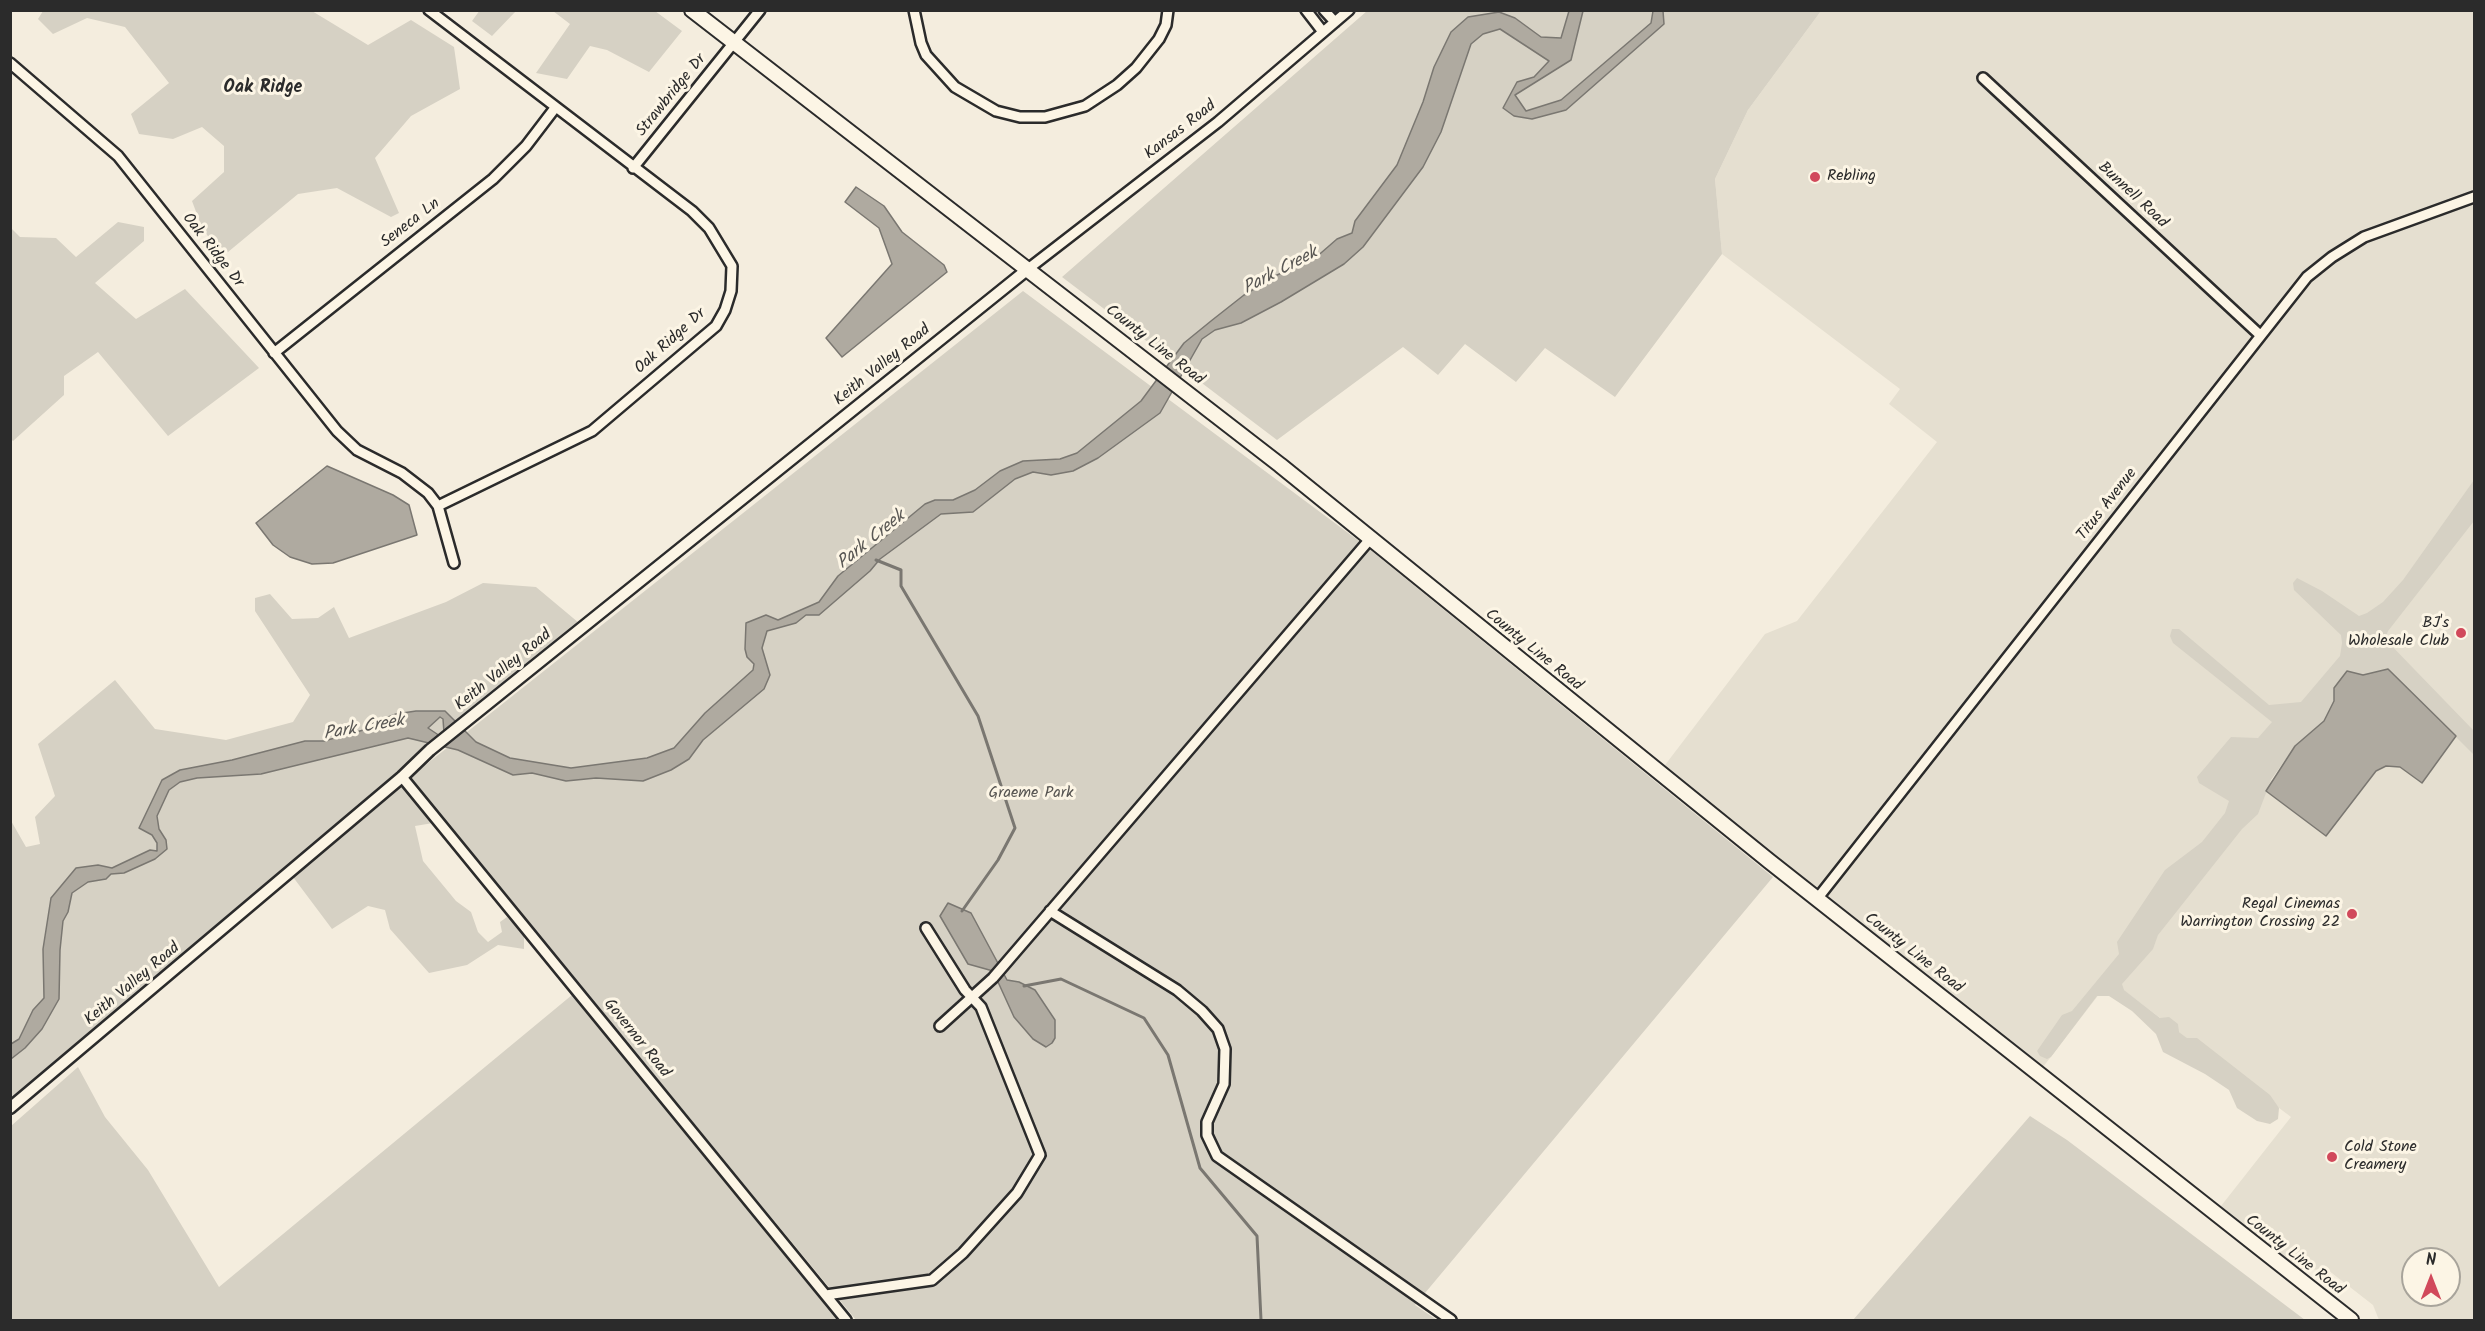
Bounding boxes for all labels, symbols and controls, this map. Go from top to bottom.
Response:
street label: Strawbridge Dr [633,51,711,141]
district label: Oak Ridge [224,78,302,100]
street label: Kansas Road [1142,97,1220,165]
street label: Bunnell Road [2093,159,2171,233]
place label: Rebling [1827,167,1876,187]
marker: Rebling [1808,170,1822,184]
street label: Seneca Ln [378,195,444,253]
street label: Oak Ridge Dr [177,210,247,292]
water label: Park Creek [1240,243,1322,301]
street label: County Line Road [1101,302,1207,390]
street label: Oak Ridge Dr [631,305,711,379]
street label: Keith Valley Road [831,321,935,411]
street label: Titus Avenue [2074,465,2142,545]
water label: Park Creek [834,507,910,575]
street label: County Line Road [1480,606,1586,696]
place label: BJ's Wholesale Club [2348,614,2449,652]
street label: Keith Valley Road [452,626,556,716]
marker: BJ's Wholesale Club [2454,626,2468,640]
water label: Park Creek [322,711,406,747]
park label: Graeme Park [988,784,1074,804]
place label: Regal Cinemas Warrington Crossing 22 [2180,895,2340,933]
marker: Regal Cinemas Warrington Crossing 22 [2345,907,2359,921]
street label: County Line Road [1860,910,1966,998]
street label: Keith Valley Road [81,939,185,1031]
street label: Governor Road [598,996,674,1082]
place label: Cold Stone Creamery [2344,1138,2417,1176]
marker: Cold Stone Creamery [2325,1150,2339,1164]
street label: County Line Road [2241,1212,2347,1300]
north arrow [2401,1247,2461,1307]
text: N [2426,1248,2436,1273]

